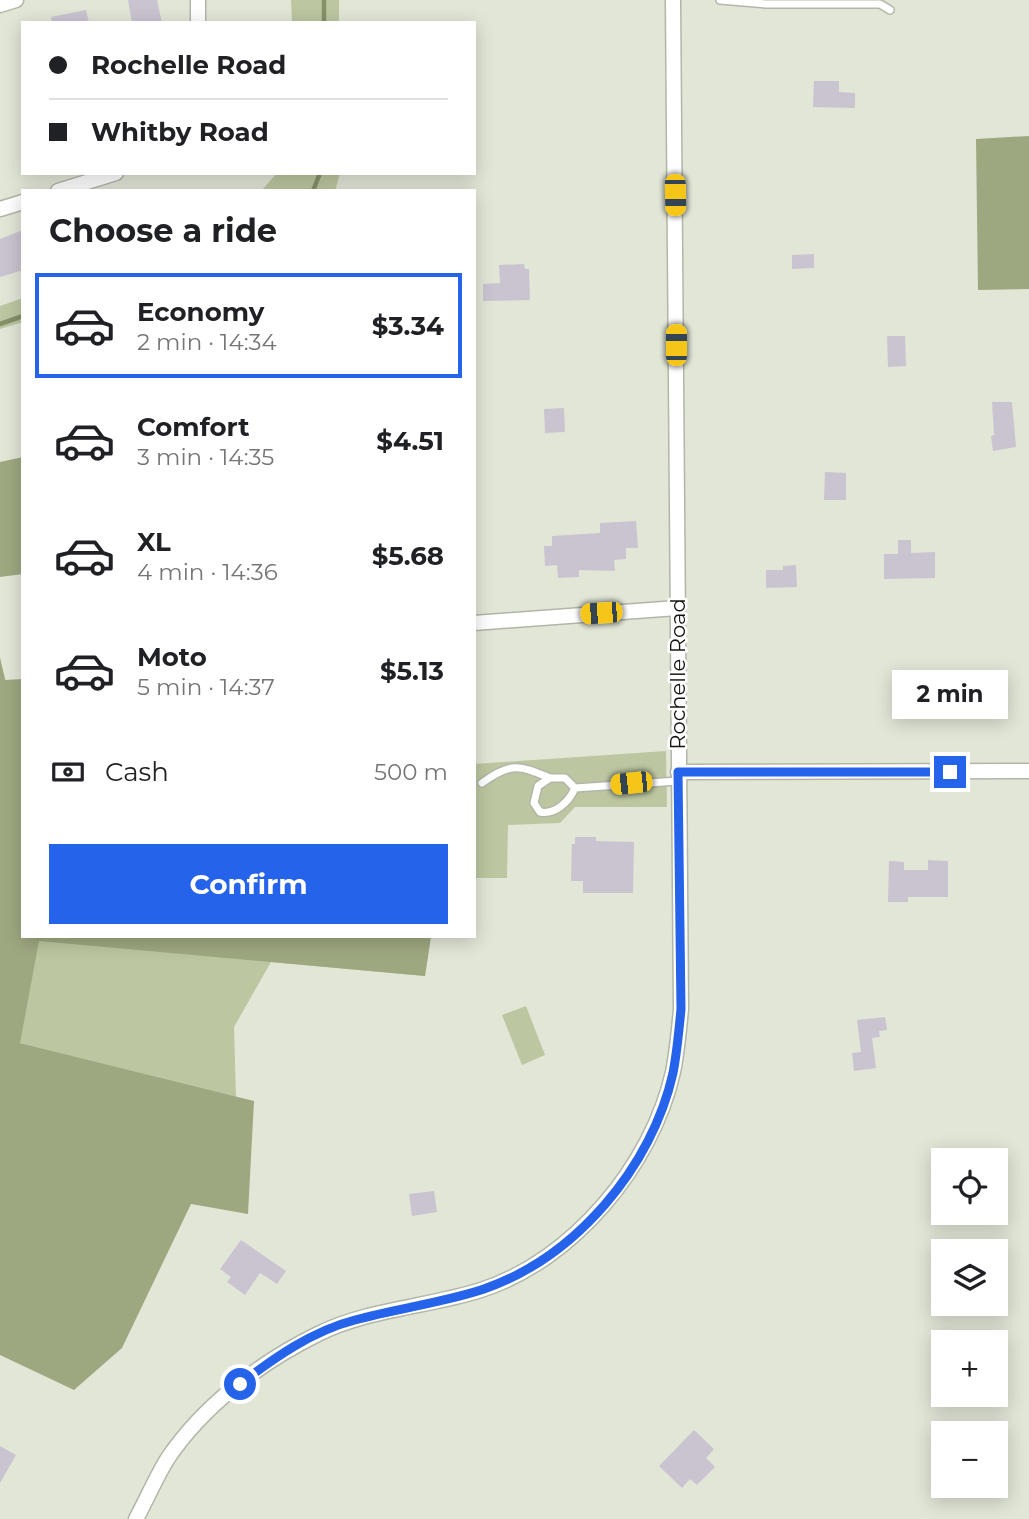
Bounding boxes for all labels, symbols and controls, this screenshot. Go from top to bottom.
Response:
text: Rochelle Road [91,49,286,81]
text: Whitby Road [91,116,269,148]
car [665,174,686,216]
text: Choose a ride [49,211,277,250]
icon: car [53,294,116,357]
text: Economy [137,296,264,328]
text: $3.34 [372,310,444,342]
car [666,324,687,366]
text: 2 min · 14:34 [137,328,277,356]
icon: car [53,409,116,472]
text: Comfort [137,411,249,443]
text: $4.51 [376,425,444,457]
text: 3 min · 14:35 [137,443,274,471]
icon: car [53,524,116,587]
text: XL [137,526,171,558]
text: $5.68 [372,540,444,572]
text: 4 min · 14:36 [137,558,278,586]
street label: Rochelle Road [665,598,690,750]
car [580,601,623,625]
icon: car [53,639,116,702]
text: Moto [137,641,207,673]
text: $5.13 [380,655,444,687]
callout: 2 min [892,670,1008,720]
text: 5 min · 14:37 [137,673,275,701]
text: 2 min [916,680,984,708]
icon: cash [49,753,87,791]
text: Cash [105,756,169,788]
route end [934,756,966,788]
text: 500 m [374,758,448,786]
car [610,770,653,796]
button: Confirm [49,844,448,924]
map controls [931,1148,1008,1498]
button: locate [931,1148,1008,1225]
button: layers [931,1239,1008,1316]
button: + [931,1330,1008,1407]
route start [224,1368,256,1400]
button: − [931,1421,1008,1498]

